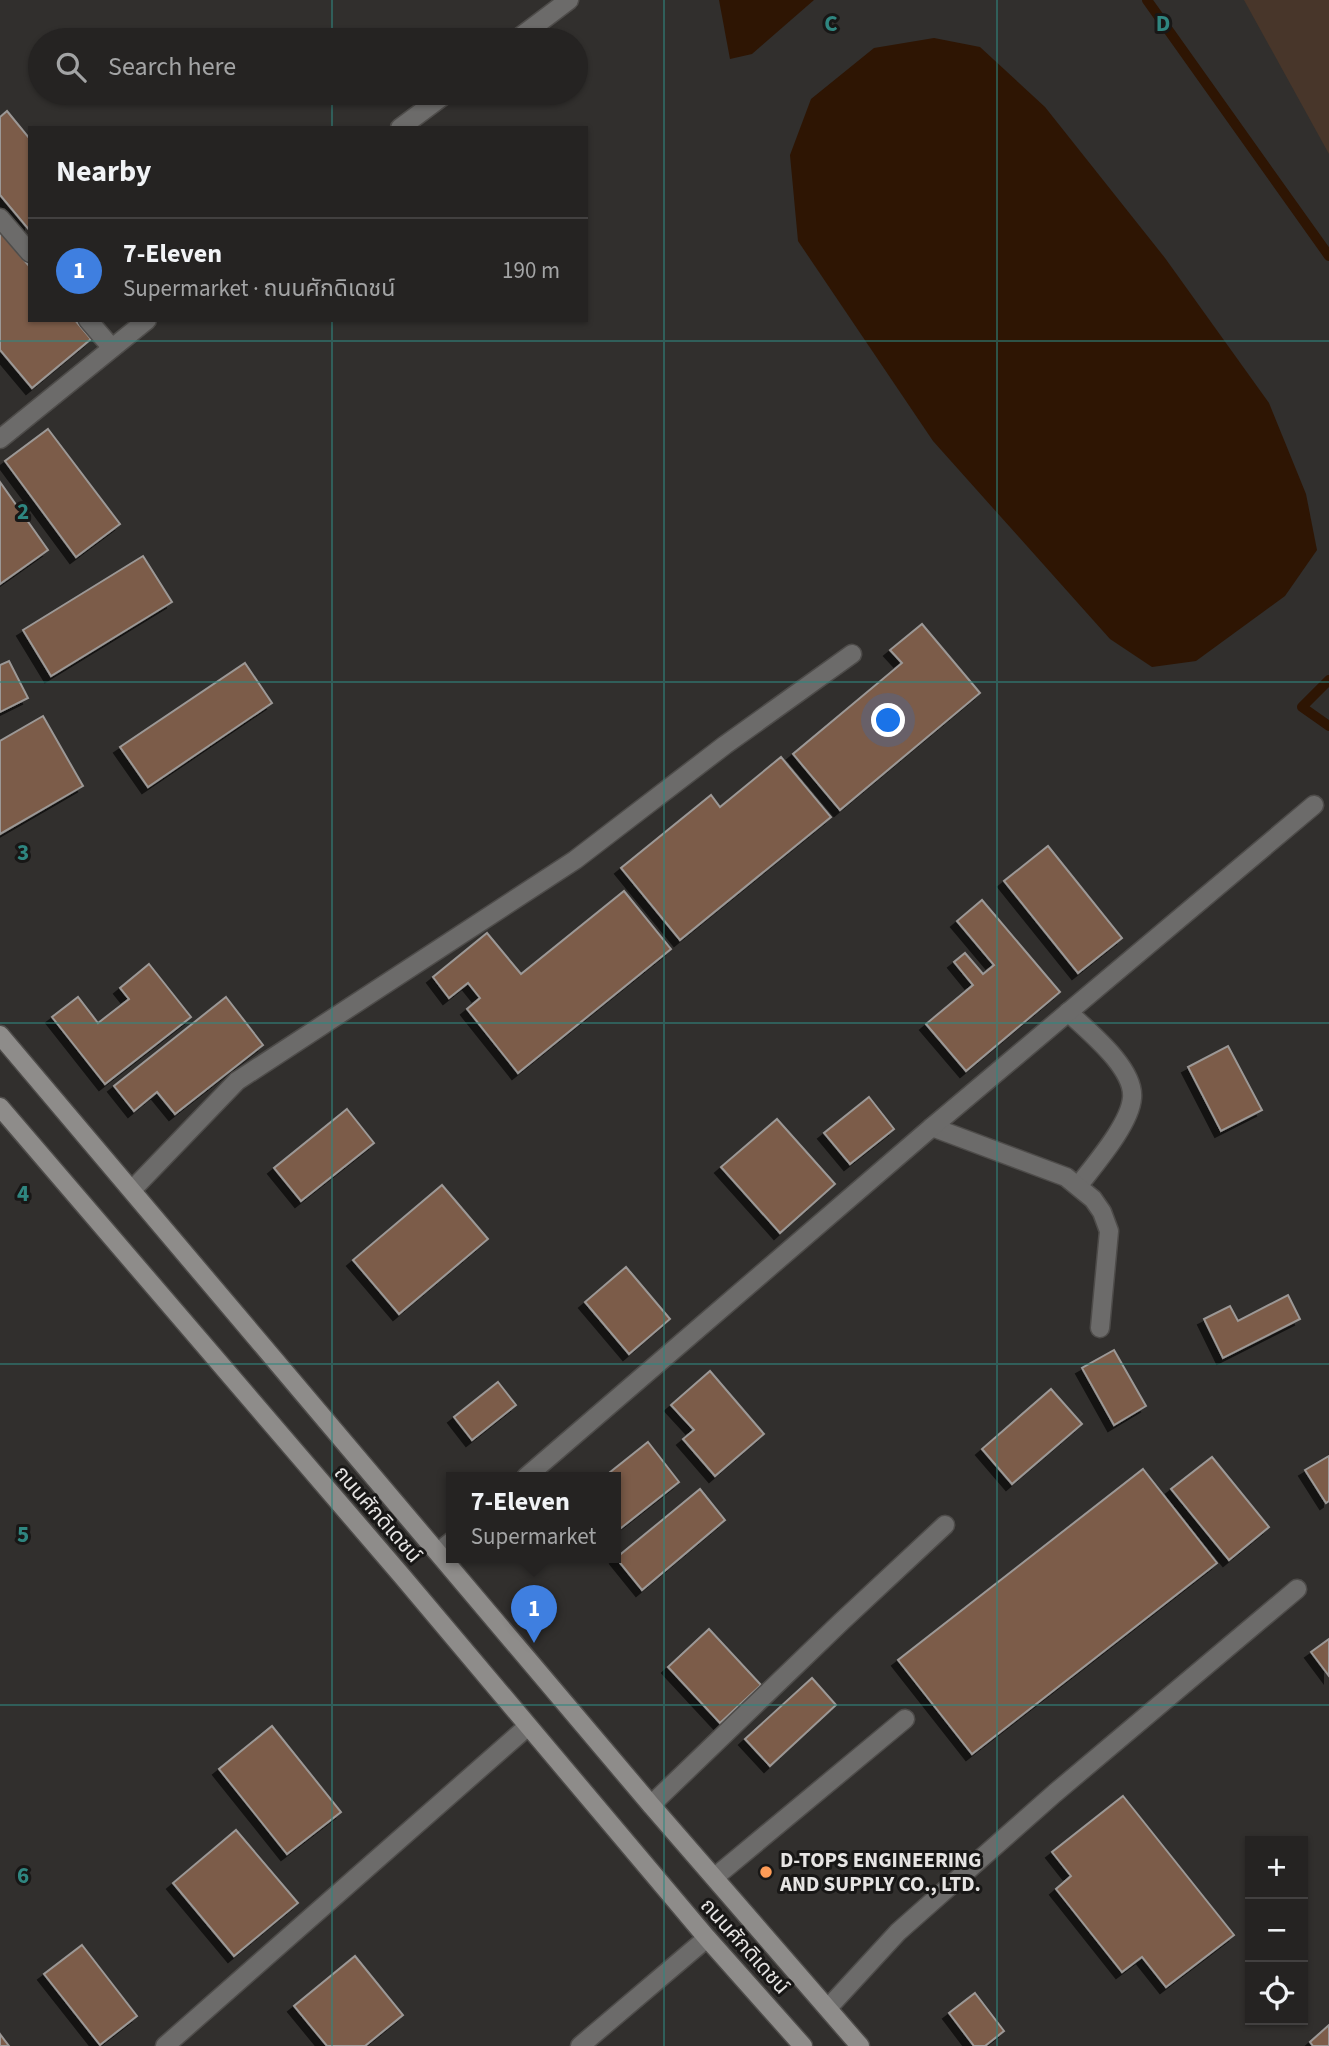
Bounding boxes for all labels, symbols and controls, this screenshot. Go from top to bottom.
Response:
text: C [824,7,838,40]
text: D [1156,7,1170,40]
search box [28,28,588,105]
icon: search [52,48,90,86]
text: Search here [108,48,236,85]
text: Nearby [56,150,151,193]
text: 7-Eleven [123,235,222,272]
text: 1 [73,254,85,287]
text: 190 m [502,254,560,287]
text: Supermarket · ถนนศักดิเดชน์ [123,272,395,305]
text: 2 [17,495,29,528]
your location [871,703,905,737]
text: 3 [17,836,29,869]
text: 4 [17,1177,29,1210]
street label: ถนนศักดิเดชน์ [327,1459,429,1569]
popup [446,1472,621,1563]
text: 7-Eleven [471,1483,570,1520]
text: 5 [17,1518,29,1551]
text: Supermarket [471,1520,596,1553]
pin: 1 [511,1585,557,1643]
map controls [1245,1836,1308,2025]
button: + [1245,1836,1308,1899]
place label: D-TOPS ENGINEERING AND SUPPLY CO., LTD. [779,1845,981,1899]
text: 6 [17,1859,29,1892]
marker: D-TOPS ENGINEERING AND SUPPLY CO., LTD. [758,1864,774,1880]
street label: ถนนศักดิเดชน์ [694,1891,796,2001]
button: − [1245,1899,1308,1962]
button: locate [1245,1962,1308,2025]

